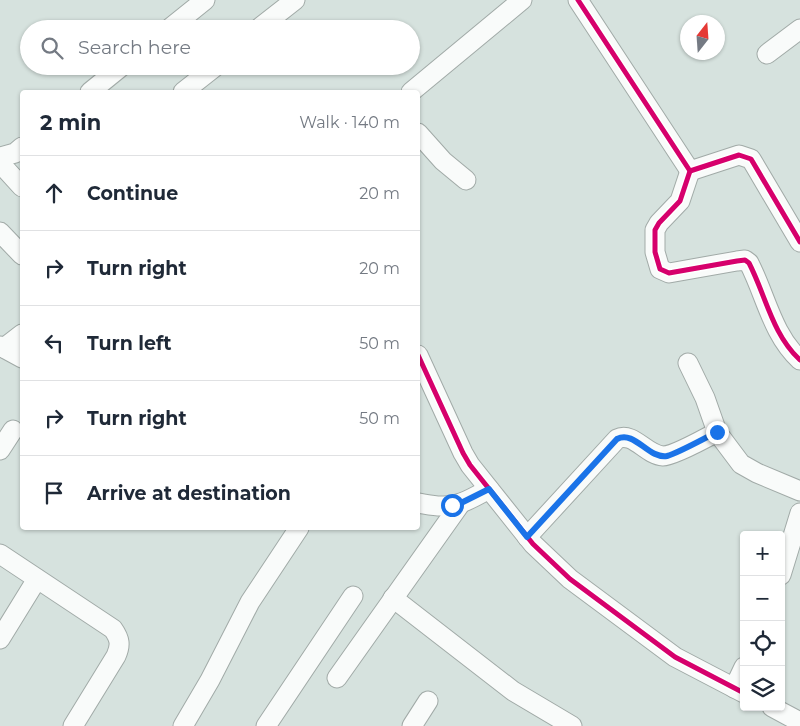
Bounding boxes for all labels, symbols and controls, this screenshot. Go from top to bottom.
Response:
north arrow [680,15,725,60]
search box [20,20,420,75]
icon: search [38,34,66,62]
text: Search here [78,36,191,59]
text: 2 min [40,110,101,135]
text: Walk · 140 m [299,113,400,132]
icon: ahead [40,179,68,207]
text: Continue [87,182,178,205]
text: 20 m [359,184,400,203]
icon: right [40,254,68,282]
text: Turn right [87,257,187,280]
text: 20 m [359,259,400,278]
icon: left [40,329,68,357]
text: Turn left [87,332,172,355]
text: 50 m [359,334,400,353]
icon: right [40,404,68,432]
text: Turn right [87,407,187,430]
text: 50 m [359,409,400,428]
route end [706,421,729,444]
icon: arrive [40,479,68,507]
text: Arrive at destination [87,482,291,505]
route start [441,494,464,517]
map controls [740,531,785,711]
button: + [740,531,785,576]
button: − [740,576,785,621]
button: locate [740,621,785,666]
button: layers [740,666,785,711]

